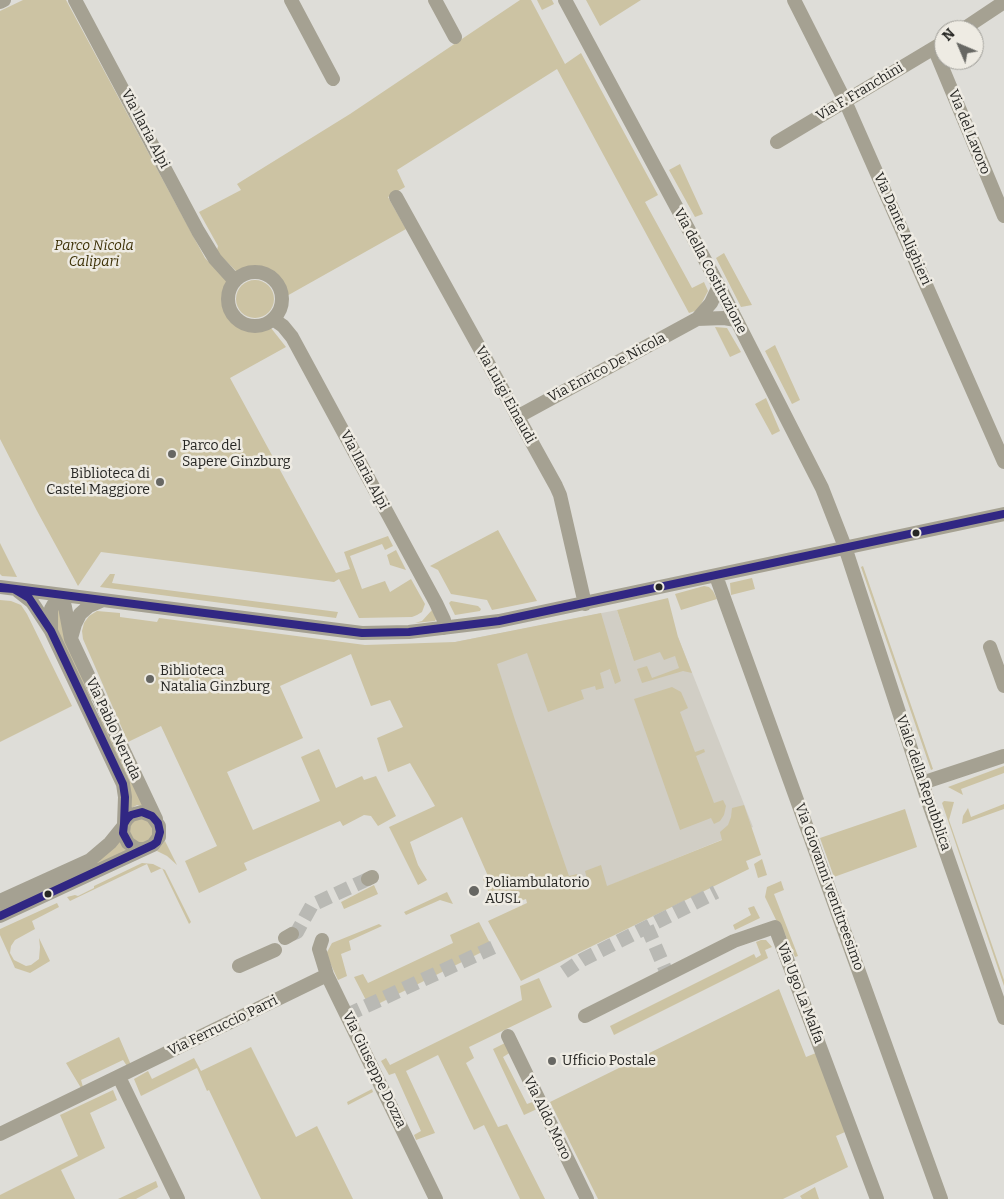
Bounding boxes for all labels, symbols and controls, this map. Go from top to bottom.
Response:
north arrow [934,20,984,70]
text: N [939,25,959,45]
street label: Via F. Franchini [813,59,907,125]
street label: Via Ilaria Alpi [117,87,173,171]
street label: Via del Lavoro [944,87,994,177]
street label: Via Dante Alighieri [870,170,934,288]
street label: Via della Costituzione [670,205,750,337]
park label: Parco Nicola Calipari [54,238,134,270]
street label: Via Enrico De Nicola [545,330,669,406]
street label: Via Luigi Einaudi [471,343,539,447]
street label: Via Ilaria Alpi [336,428,392,512]
place label: Parco del Sapere Ginzburg [182,438,291,471]
marker: Parco del Sapere Ginzburg [166,448,178,460]
place label: Biblioteca di Castel Maggiore [46,466,150,498]
marker: Biblioteca di Castel Maggiore [154,476,166,488]
unlabelled marker [911,528,921,538]
unlabelled marker [654,582,664,592]
place label: Biblioteca Natalia Ginzburg [160,663,270,696]
marker: Biblioteca Natalia Ginzburg [144,673,156,685]
street label: Via Pablo Neruda [82,675,144,783]
street label: Viale della Repubblica [892,713,954,853]
street label: Via Giovanni ventitreesimo [791,801,867,973]
place label: Poliambulatorio AUSL [485,875,590,908]
marker: Poliambulatorio AUSL [467,884,481,898]
unlabelled marker [43,889,53,899]
street label: Via Ugo La Malfa [773,940,827,1046]
street label: Via Ferruccio Parri [165,992,281,1060]
street label: Via Giuseppe Dozza [339,1009,409,1131]
place label: Ufficio Postale [562,1053,656,1069]
marker: Ufficio Postale [546,1055,558,1067]
street label: Via Aldo Moro [520,1074,574,1162]

